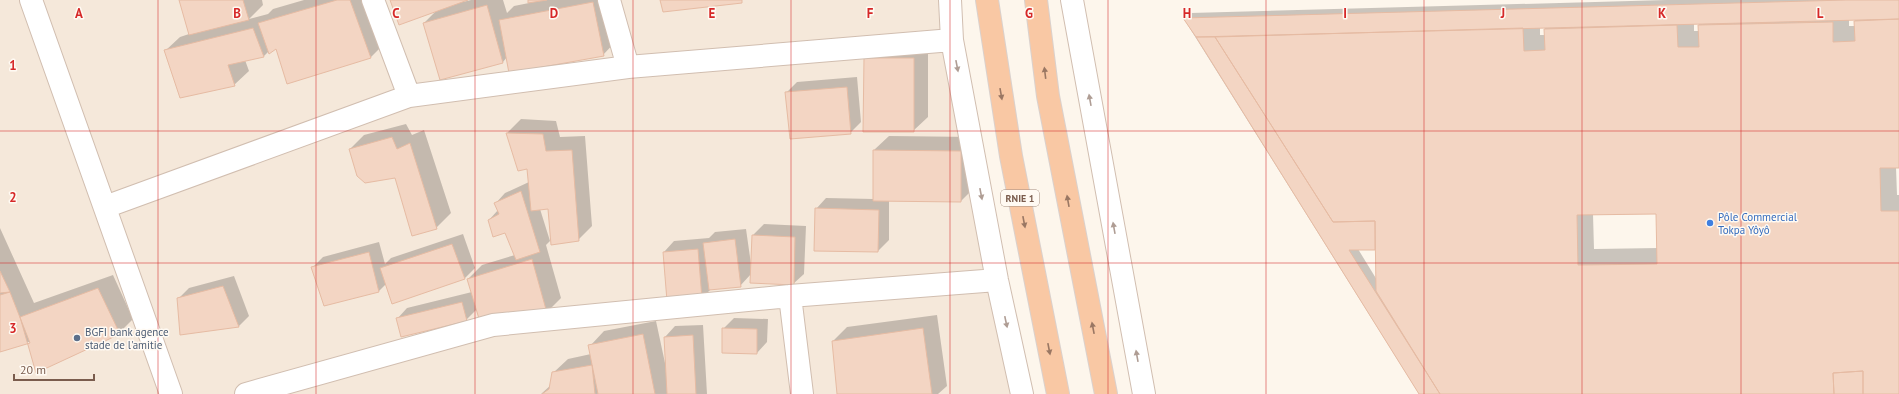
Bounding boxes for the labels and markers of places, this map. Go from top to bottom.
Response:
place label: Pôle Commercial Tokpa Yôyô [1718,210,1798,237]
marker: Pôle Commercial Tokpa Yôyô [1705,218,1715,228]
place label: BGFI bank agence stade de l'amitie [85,325,169,352]
marker: BGFI bank agence stade de l'amitie [72,333,82,343]

